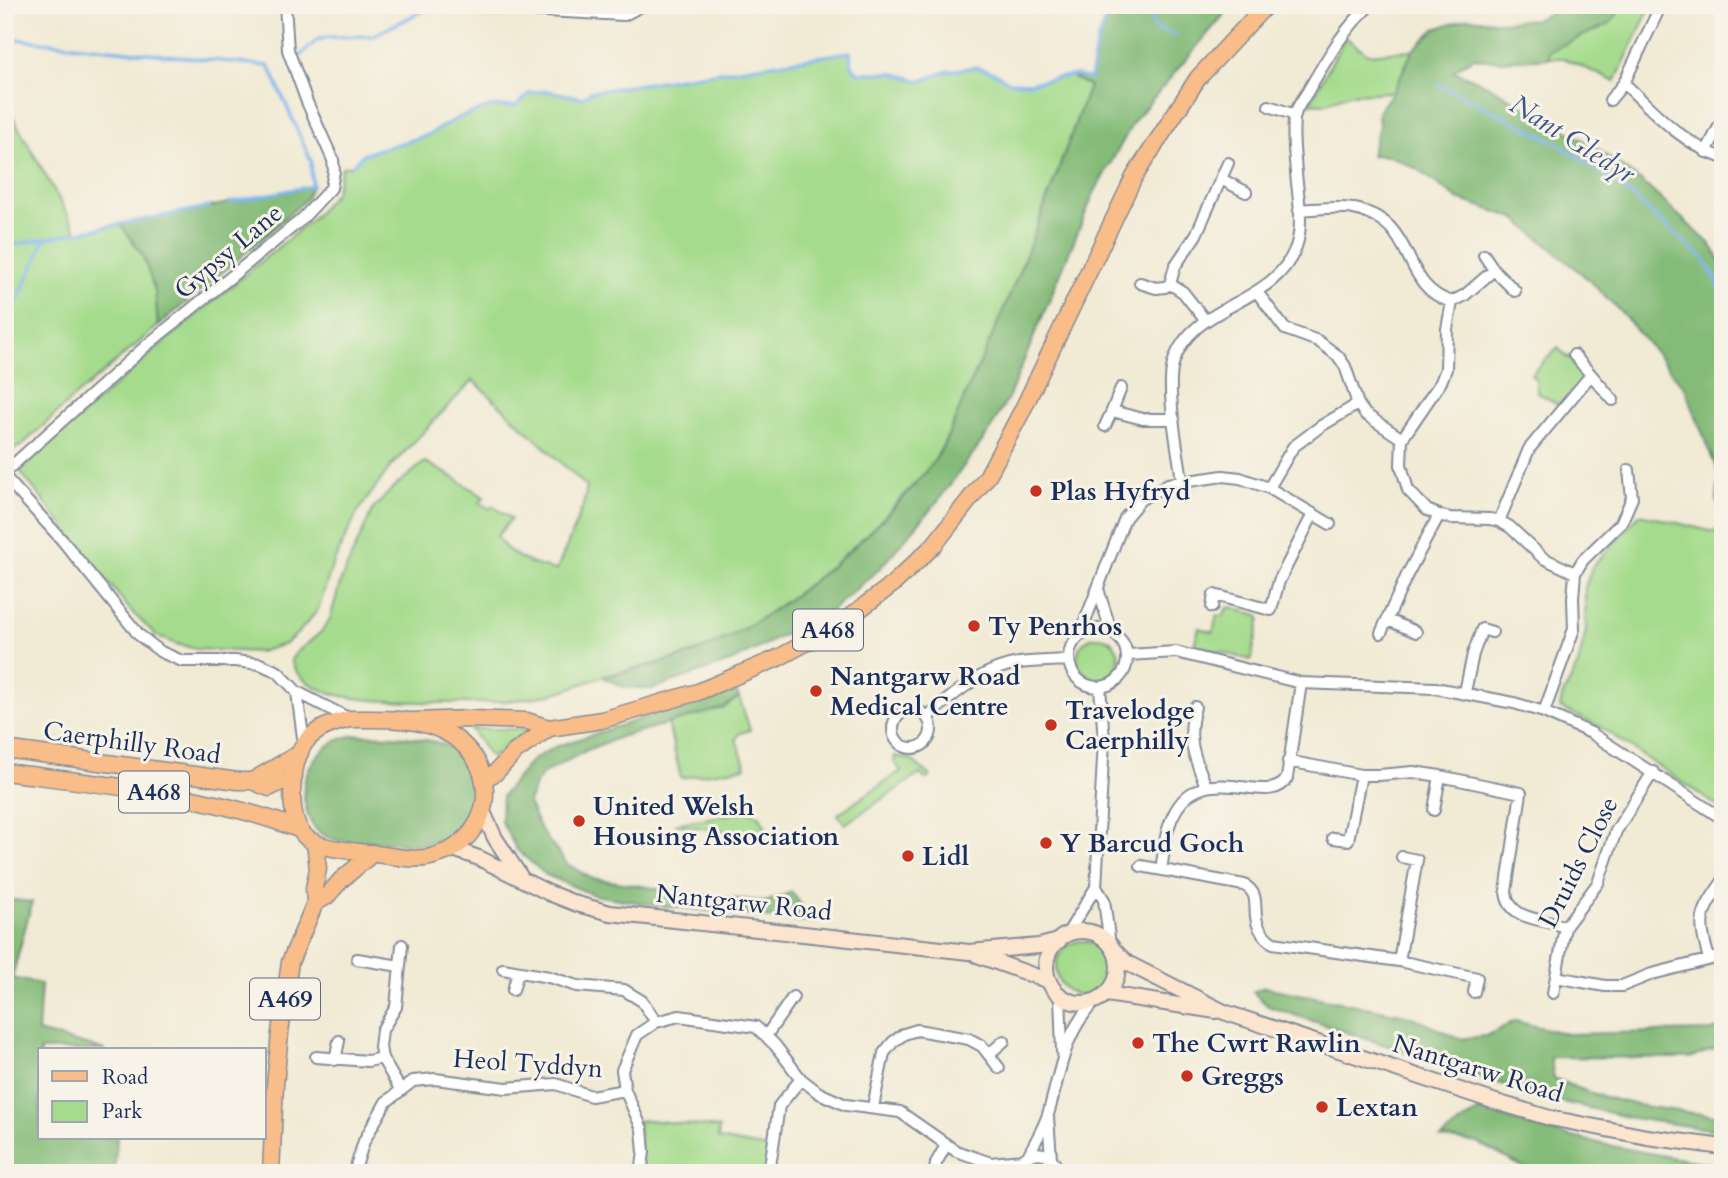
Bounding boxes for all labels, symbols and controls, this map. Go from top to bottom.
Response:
water label: Nant Gledyr [1503,85,1643,193]
street label: Gypsy Lane [167,196,290,307]
place label: Plas Hyfryd [1050,474,1190,509]
marker: Plas Hyfryd [1028,483,1044,499]
place label: Ty Penrhos [988,609,1122,644]
road number: A468 [793,610,863,650]
marker: Ty Penrhos [966,618,982,634]
place label: Nantgarw Road Medical Centre [830,659,1020,724]
marker: Nantgarw Road Medical Centre [808,683,824,699]
place label: Travelodge Caerphilly [1065,693,1195,758]
street label: Caerphilly Road [41,713,223,772]
marker: Travelodge Caerphilly [1043,717,1059,733]
road number: A468 [119,772,189,812]
place label: United Welsh Housing Association [593,789,839,854]
street label: Druids Close [1530,791,1626,934]
marker: United Welsh Housing Association [571,813,587,829]
place label: Y Barcud Goch [1060,826,1244,861]
marker: Y Barcud Goch [1038,835,1054,851]
place label: Lidl [922,839,970,874]
marker: Lidl [900,848,916,864]
street label: Nantgarw Road [654,876,834,929]
road number: A469 [250,979,320,1020]
place label: The Cwrt Rawlin [1152,1026,1361,1061]
street label: Nantgarw Road [1388,1026,1568,1111]
marker: The Cwrt Rawlin [1130,1035,1146,1051]
street label: Heol Tyddyn [452,1041,604,1086]
legend [38,1048,266,1140]
place label: Greggs [1201,1059,1284,1094]
text: Road [102,1063,148,1092]
marker: Greggs [1179,1068,1195,1084]
place label: Lextan [1336,1090,1418,1125]
text: Park [102,1097,143,1126]
marker: Lextan [1314,1099,1330,1115]

